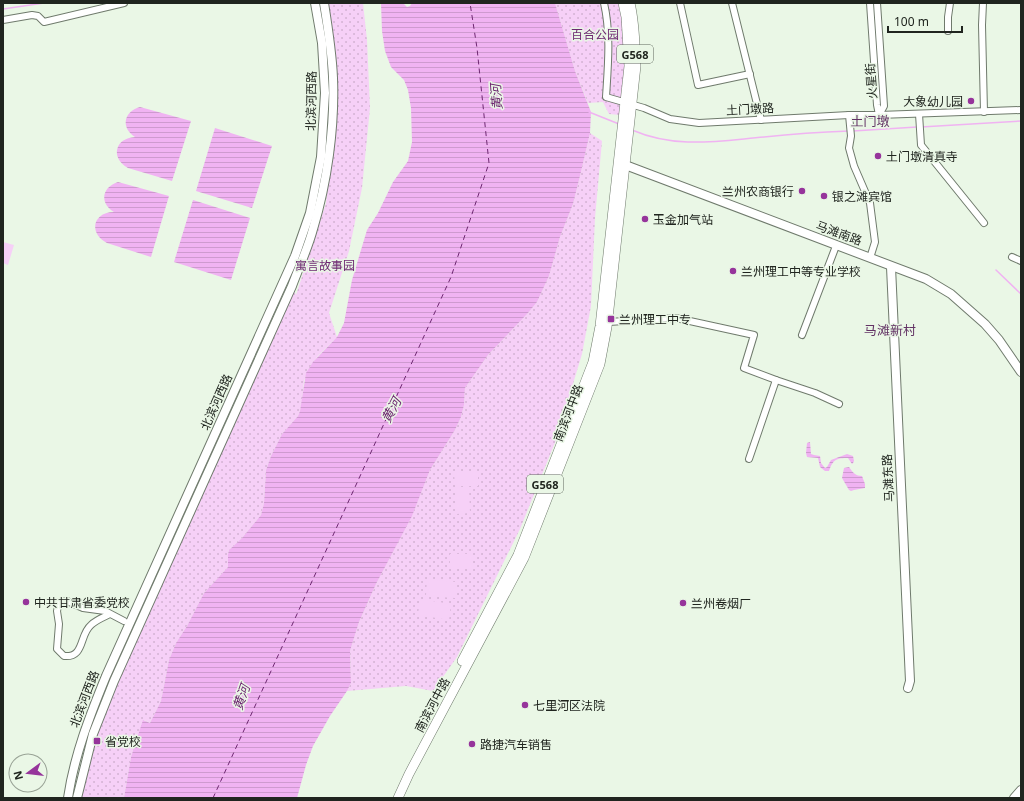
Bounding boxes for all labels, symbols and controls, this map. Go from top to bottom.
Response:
scale bar [888,8,962,34]
text: 100 m [894,13,929,30]
park label: 百合公园 [571,26,619,43]
road number: G568 [617,45,653,63]
street label: 火星街 [861,62,881,100]
street label: 北滨河西路 [302,71,320,131]
water label: 黄河 [486,80,506,111]
place label: 大象幼儿园 [903,93,963,110]
marker: 大象幼儿园 [966,96,976,106]
street label: 土门墩路 [726,99,774,119]
district label: 土门墩 [850,112,890,130]
place label: 土门墩清真寺 [886,148,958,165]
marker: 土门墩清真寺 [873,151,883,161]
place label: 兰州农商银行 [722,183,794,200]
marker: 兰州农商银行 [797,186,807,196]
place label: 银之滩宾馆 [832,188,892,205]
marker: 银之滩宾馆 [819,191,829,201]
place label: 玉金加气站 [653,211,713,228]
marker: 玉金加气站 [640,214,650,224]
street label: 马滩南路 [814,217,864,249]
park label: 寓言故事园 [295,257,355,274]
place label: 兰州理工中等专业学校 [741,263,861,280]
marker: 兰州理工中等专业学校 [728,266,738,276]
place label: 兰州理工中专 [619,311,691,328]
marker: 兰州理工中专 [606,314,616,324]
district label: 马滩新村 [864,321,916,339]
street label: 北滨河西路 [196,371,236,433]
street label: 南滨河中路 [549,382,587,444]
water label: 黄河 [377,392,406,426]
street label: 马滩东路 [878,454,898,502]
road number: G568 [527,475,563,493]
place label: 中共甘肃省委党校 [34,594,130,611]
place label: 兰州卷烟厂 [691,595,751,612]
marker: 中共甘肃省委党校 [21,597,31,607]
marker: 兰州卷烟厂 [678,598,688,608]
street label: 北滨河西路 [65,668,103,730]
street label: 南滨河中路 [410,675,454,735]
water label: 黄河 [228,679,255,712]
place label: 七里河区法院 [533,697,605,714]
marker: 七里河区法院 [520,700,530,710]
place label: 省党校 [105,733,141,750]
marker: 省党校 [92,736,102,746]
place label: 路捷汽车销售 [480,736,552,753]
marker: 路捷汽车销售 [467,739,477,749]
north arrow [8,753,48,793]
text: N [9,769,26,782]

